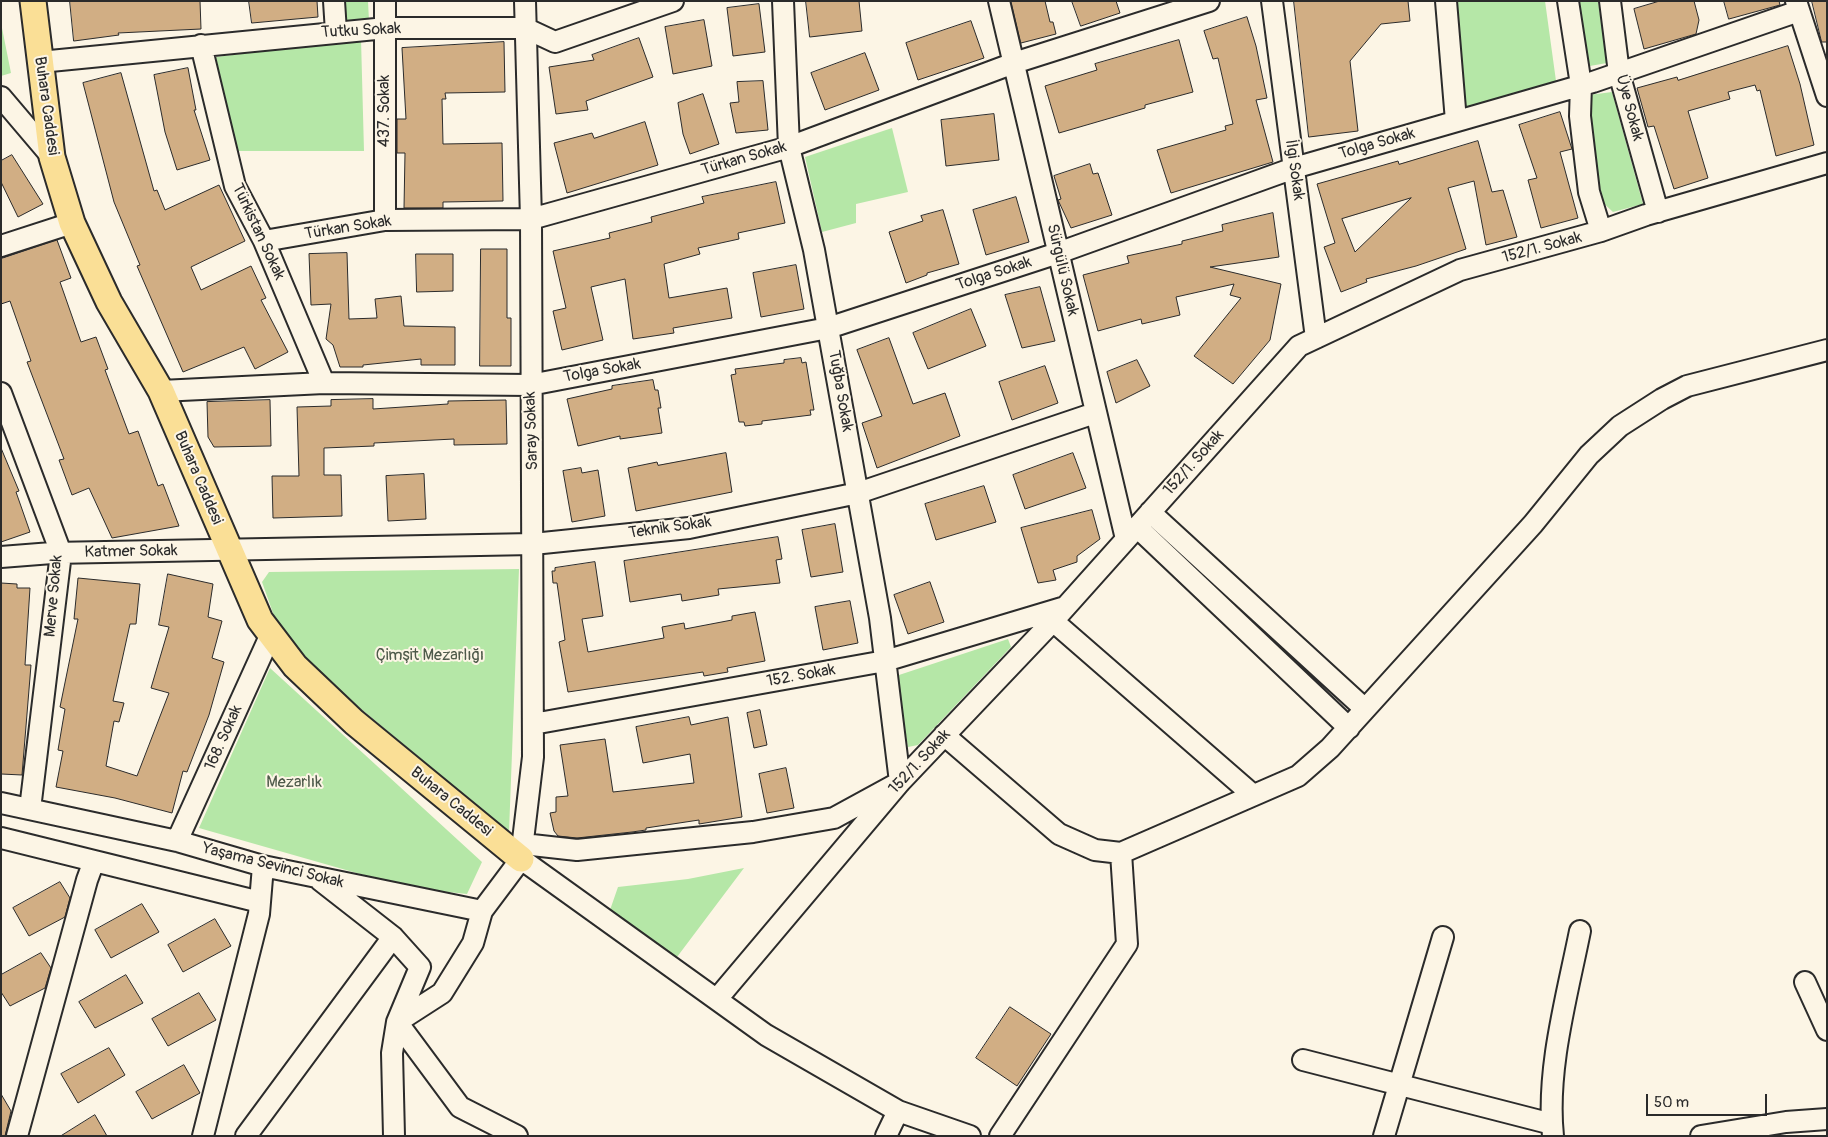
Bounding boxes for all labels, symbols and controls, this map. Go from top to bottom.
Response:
street label: Tutku Sokak [321,19,401,43]
street label: Buhara Caddesi [30,55,62,157]
street label: Üye Sokak [1611,73,1647,143]
street label: 437. Sokak [375,75,395,147]
street label: Tolga Sokak [1337,124,1417,164]
street label: Türkan Sokak [699,138,789,180]
street label: İlgi Sokak [1280,138,1308,202]
street label: Türkistan Sokak [227,181,289,283]
street label: Türkan Sokak [303,212,393,244]
street label: Sürgülü Sokak [1042,222,1082,318]
street label: 152/1. Sokak [1500,228,1584,268]
street label: Tolga Sokak [954,253,1034,295]
street label: Tuğba Sokak [823,349,857,433]
street label: Tolga Sokak [562,355,642,387]
street label: Saray Sokak [521,391,543,471]
street label: 152/1. Sokak [1160,426,1228,500]
street label: Buhara Caddesi [170,428,226,528]
street label: Teknik Sokak [627,513,713,543]
street label: Katmer Sokak [84,542,178,562]
street label: Merve Sokak [41,554,67,638]
park label: Çimşit Mezarlığı [376,646,484,666]
street label: 152. Sokak [765,661,837,691]
street label: 168. Sokak [201,702,247,774]
street label: 152/1. Sokak [885,726,955,798]
street label: Buhara Caddesi [406,763,496,841]
park label: Mezarlık [266,773,322,793]
street label: Yaşama Sevinci Sokak [200,839,346,893]
scale bar [1648,1084,1769,1116]
text: 50 m [1654,1093,1689,1112]

